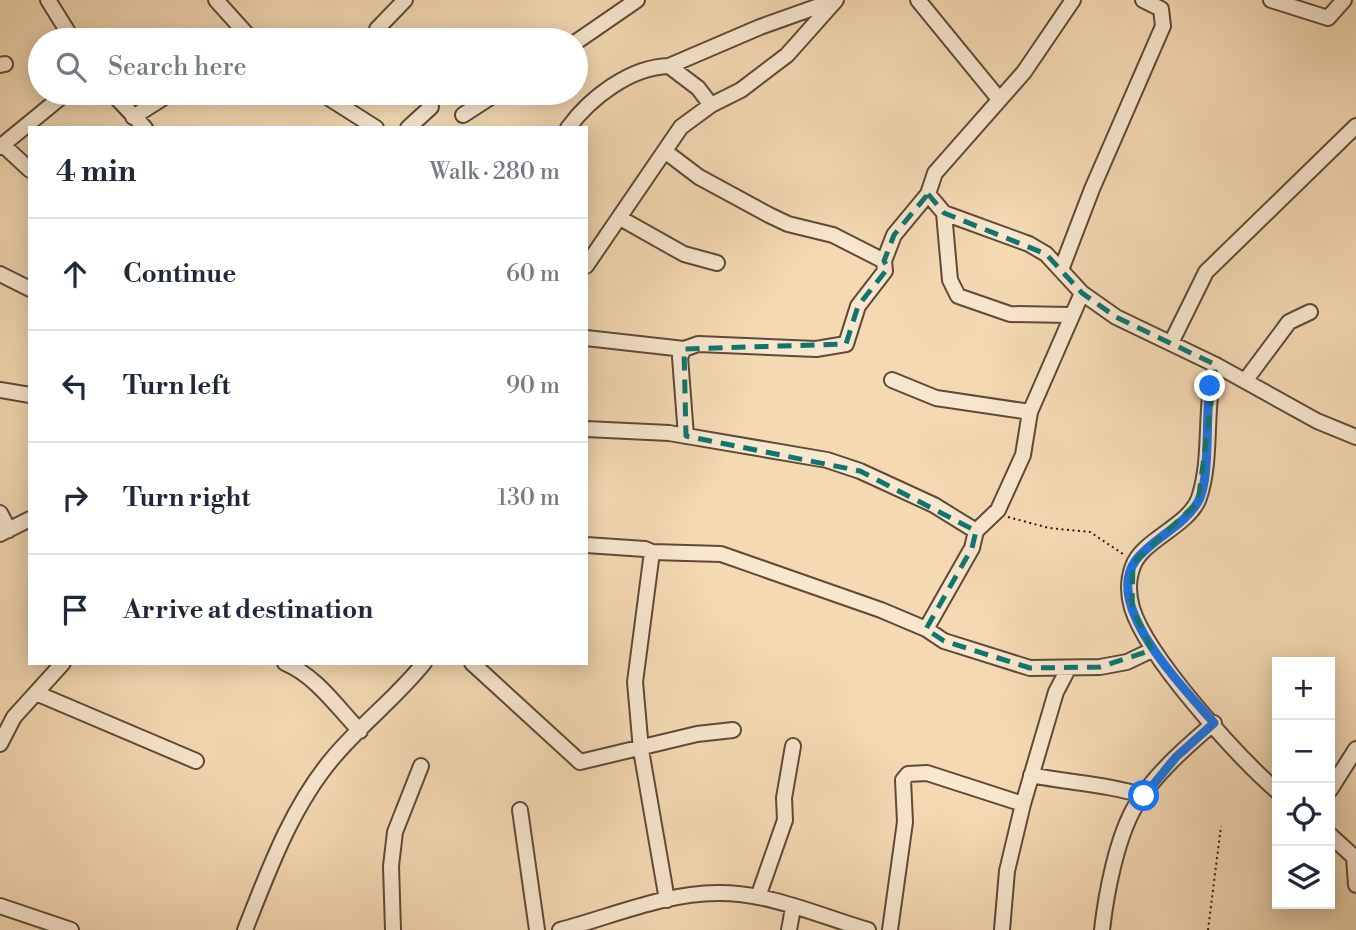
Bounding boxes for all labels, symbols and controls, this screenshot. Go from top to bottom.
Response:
search box [28,28,588,105]
icon: search [52,48,90,86]
text: Search here [108,51,247,83]
text: 4 min [56,153,136,191]
text: Walk · 280 m [430,158,560,186]
icon: ahead [56,255,94,293]
text: Continue [123,258,236,290]
text: 60 m [506,260,560,288]
icon: left [56,367,94,405]
text: Turn left [123,370,231,402]
route end [1194,370,1225,401]
text: 90 m [506,372,560,400]
icon: right [56,479,94,517]
text: Turn right [123,482,251,514]
text: 130 m [497,484,560,512]
icon: arrive [56,591,94,629]
text: Arrive at destination [123,594,373,626]
map controls [1272,657,1335,909]
button: + [1272,657,1335,720]
button: − [1272,720,1335,783]
route start [1128,780,1159,811]
button: locate [1272,783,1335,846]
button: layers [1272,846,1335,909]

